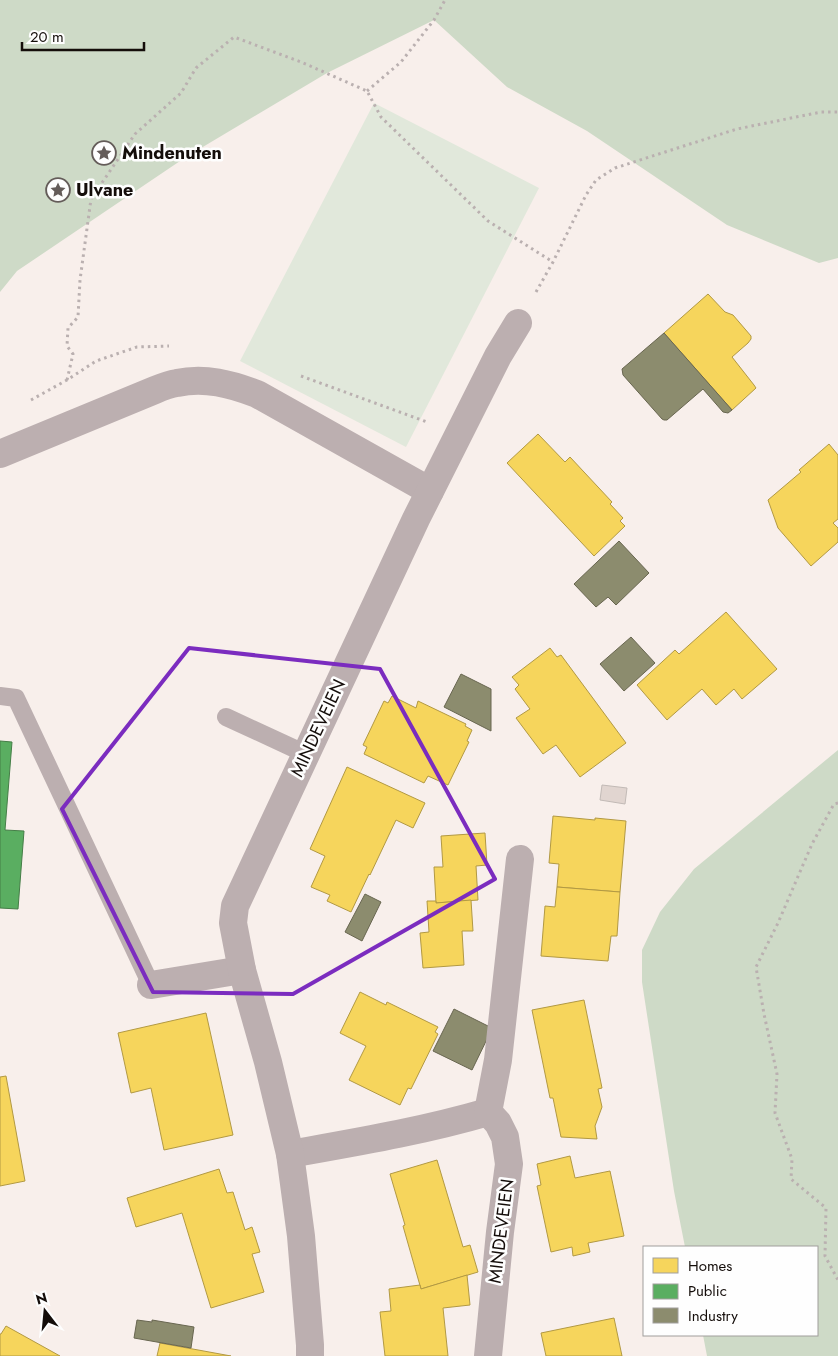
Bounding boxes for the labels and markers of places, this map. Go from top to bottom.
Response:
place icon: Mindenuten [91,140,117,166]
place label: Mindenuten [122,140,222,166]
place icon: Ulvane [45,177,71,203]
place label: Ulvane [76,177,133,203]

